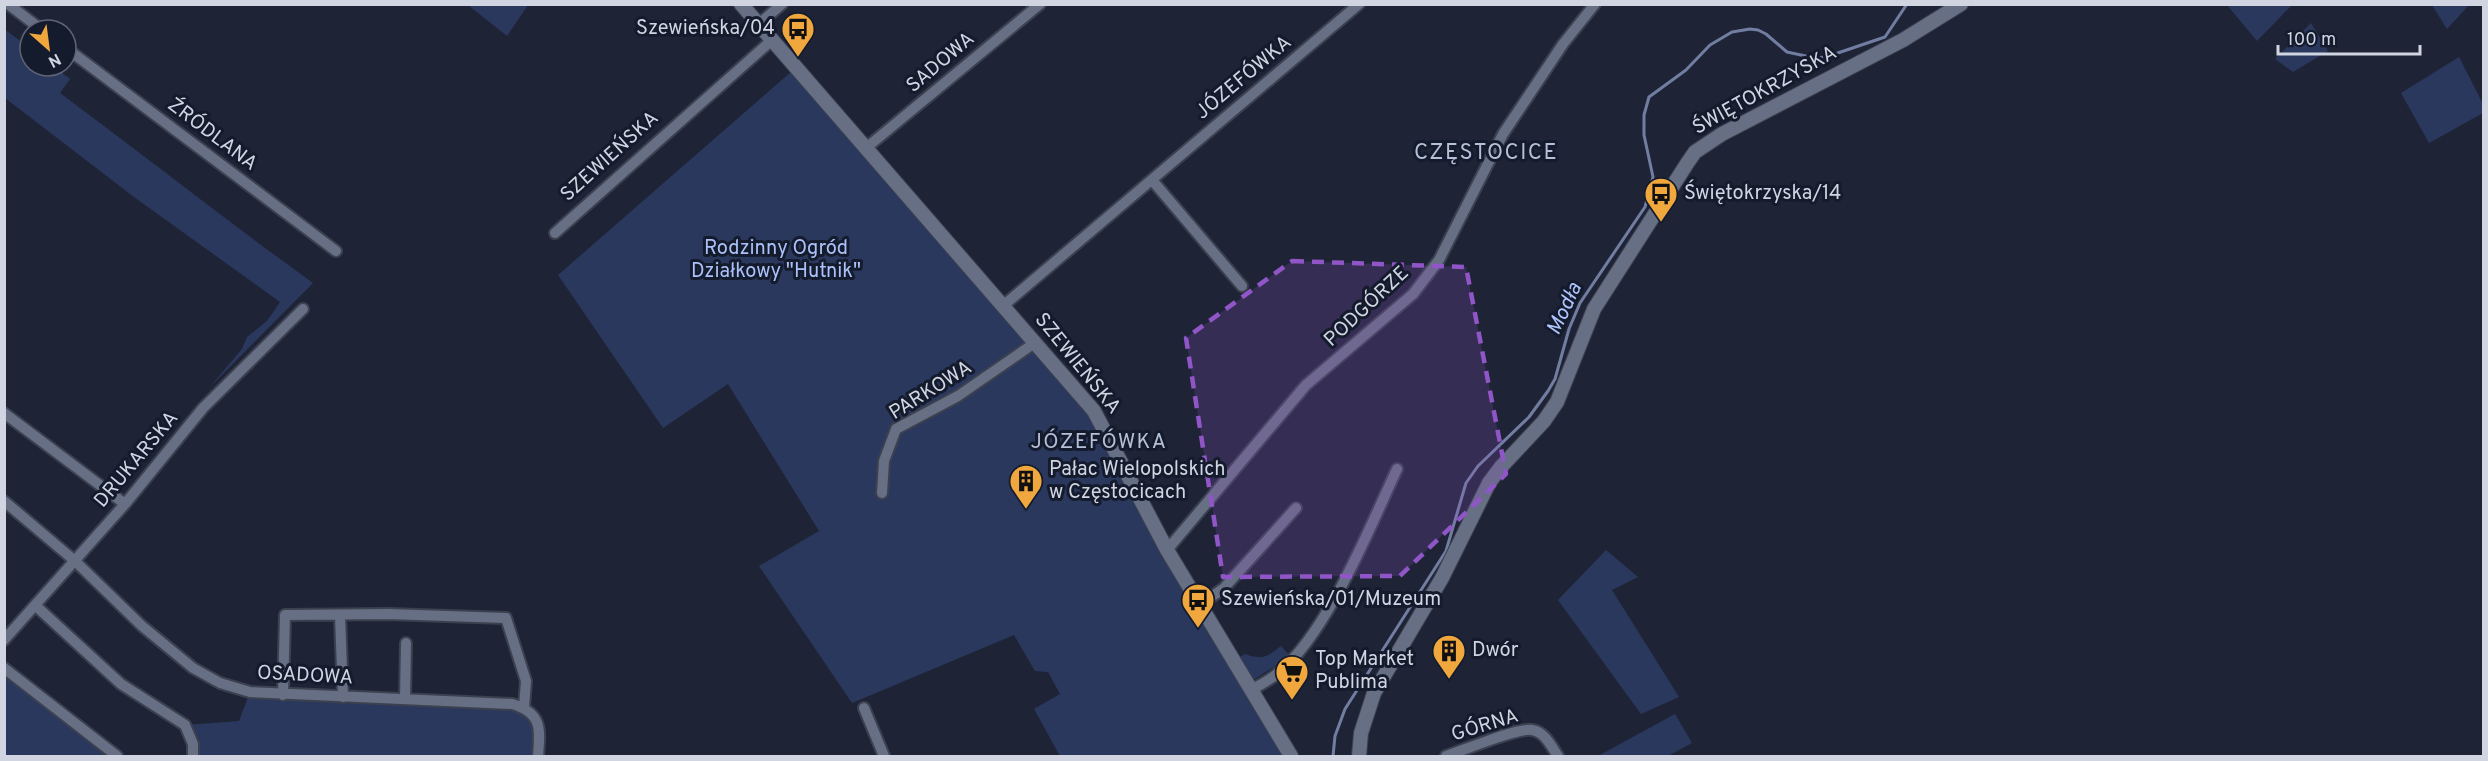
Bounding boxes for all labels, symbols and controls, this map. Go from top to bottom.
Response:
bus stop icon: Szewieńska/04 [780,11,816,58]
place label: Szewieńska/04 [636,16,775,42]
north arrow [18,18,78,78]
scale bar [2278,18,2420,56]
street label: SADOWA [901,27,981,99]
street label: JÓZEFÓWKA [1189,29,1297,126]
text: 100 m [2287,29,2336,52]
street label: ŚWIĘTOKRZYSKA [1687,39,1842,141]
text: N [44,48,64,71]
street label: ŹRÓDLANA [162,91,263,177]
street label: SZEWIEŃSKA [554,105,665,208]
district label: CZĘSTOCICE [1414,140,1558,167]
bus stop icon: Świętokrzyska/14 [1643,176,1679,223]
place label: Świętokrzyska/14 [1684,179,1841,207]
park label: Rodzinny Ogród Działkowy "Hutnik" [691,236,861,285]
street label: PODGÓRZE [1318,260,1415,353]
water label: Modła [1541,278,1589,340]
street label: SZEWIEŃSKA [1028,307,1128,420]
street label: PARKOWA [885,355,977,427]
street label: DRUKARSKA [89,406,185,514]
district label: JÓZEFÓWKA [1030,428,1168,456]
place label: Pałac Wielopolskich w Częstocicach [1049,457,1225,506]
building icon: Pałac Wielopolskich w Częstocicach [1008,463,1044,510]
bus stop icon: Szewieńska/01/Muzeum [1180,582,1216,629]
place label: Szewieńska/01/Muzeum [1221,587,1441,613]
building icon: Dwór [1431,633,1467,680]
place label: Dwór [1472,638,1519,664]
place label: Top Market Publima [1315,647,1414,696]
supermarket icon: Top Market Publima [1274,654,1310,701]
street label: OSADOWA [256,660,354,692]
street label: GÓRNA [1448,702,1522,749]

